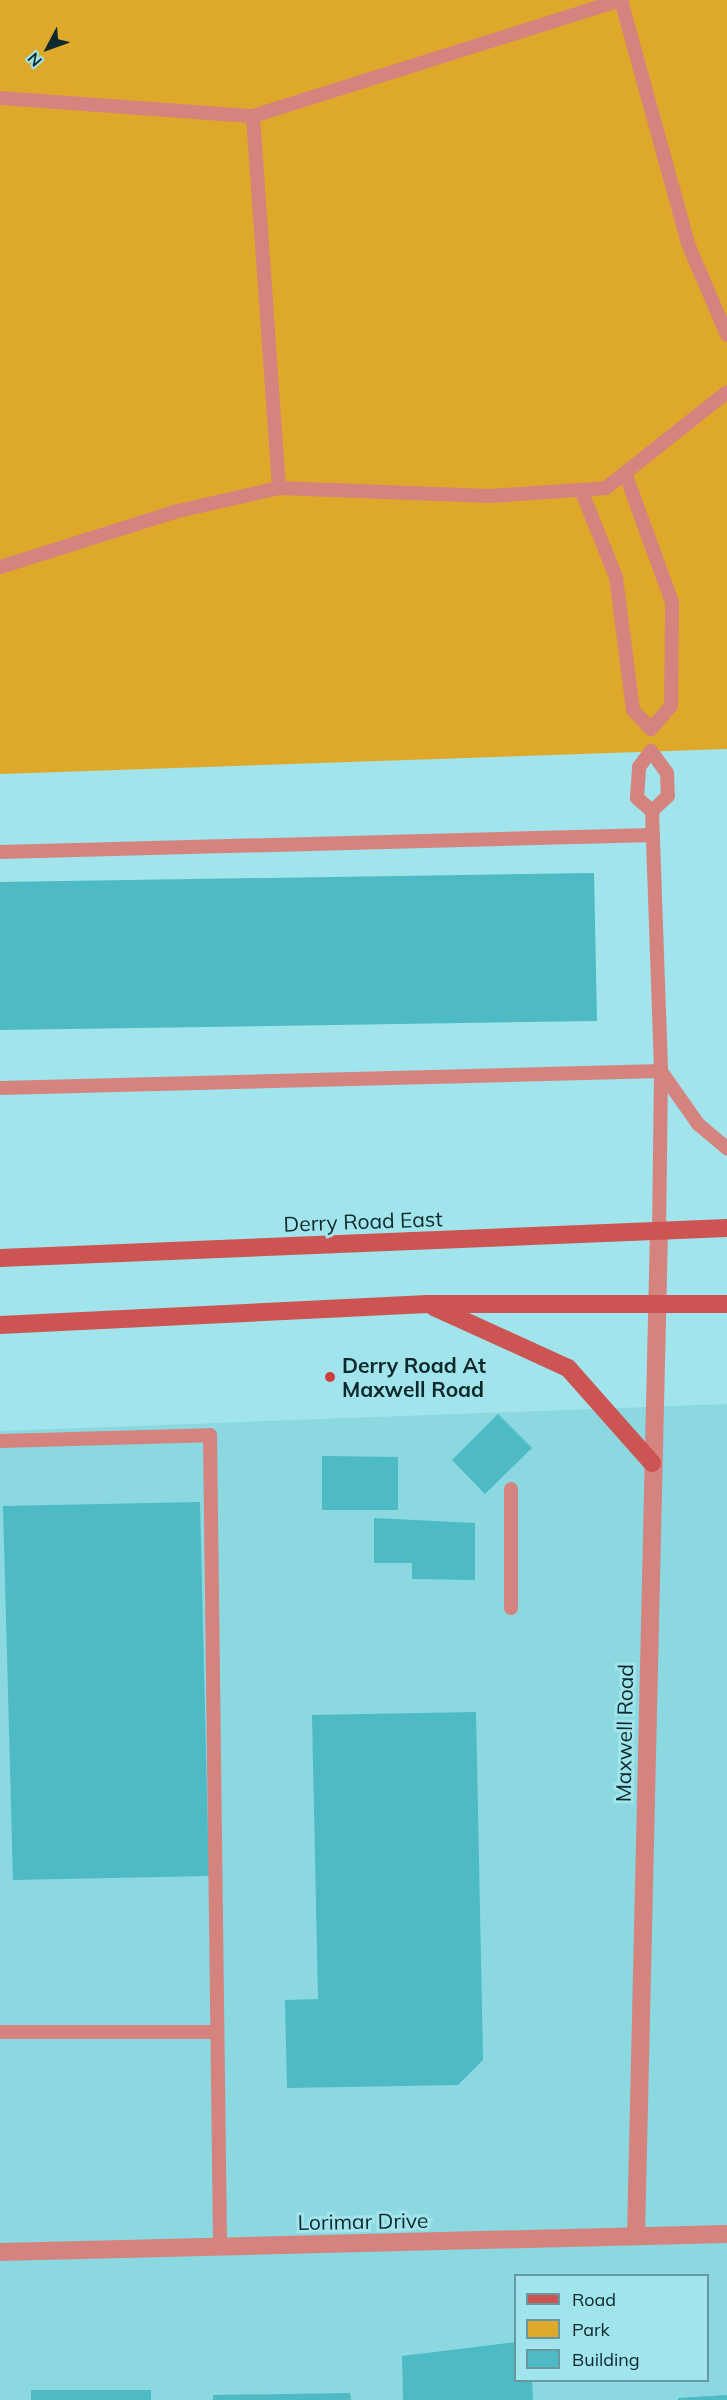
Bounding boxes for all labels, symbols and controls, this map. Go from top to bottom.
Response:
north arrow [18,18,78,78]
text: N [23,49,46,71]
street label: Derry Road East [283,1206,443,1236]
place label: Derry Road At Maxwell Road [342,1352,486,1402]
marker: Derry Road At Maxwell Road [323,1370,337,1384]
street label: Maxwell Road [610,1664,638,1802]
street label: Lorimar Drive [297,2207,429,2235]
legend [514,2274,709,2382]
text: Road [572,2288,616,2311]
text: Park [572,2318,610,2341]
text: Building [572,2348,640,2371]

